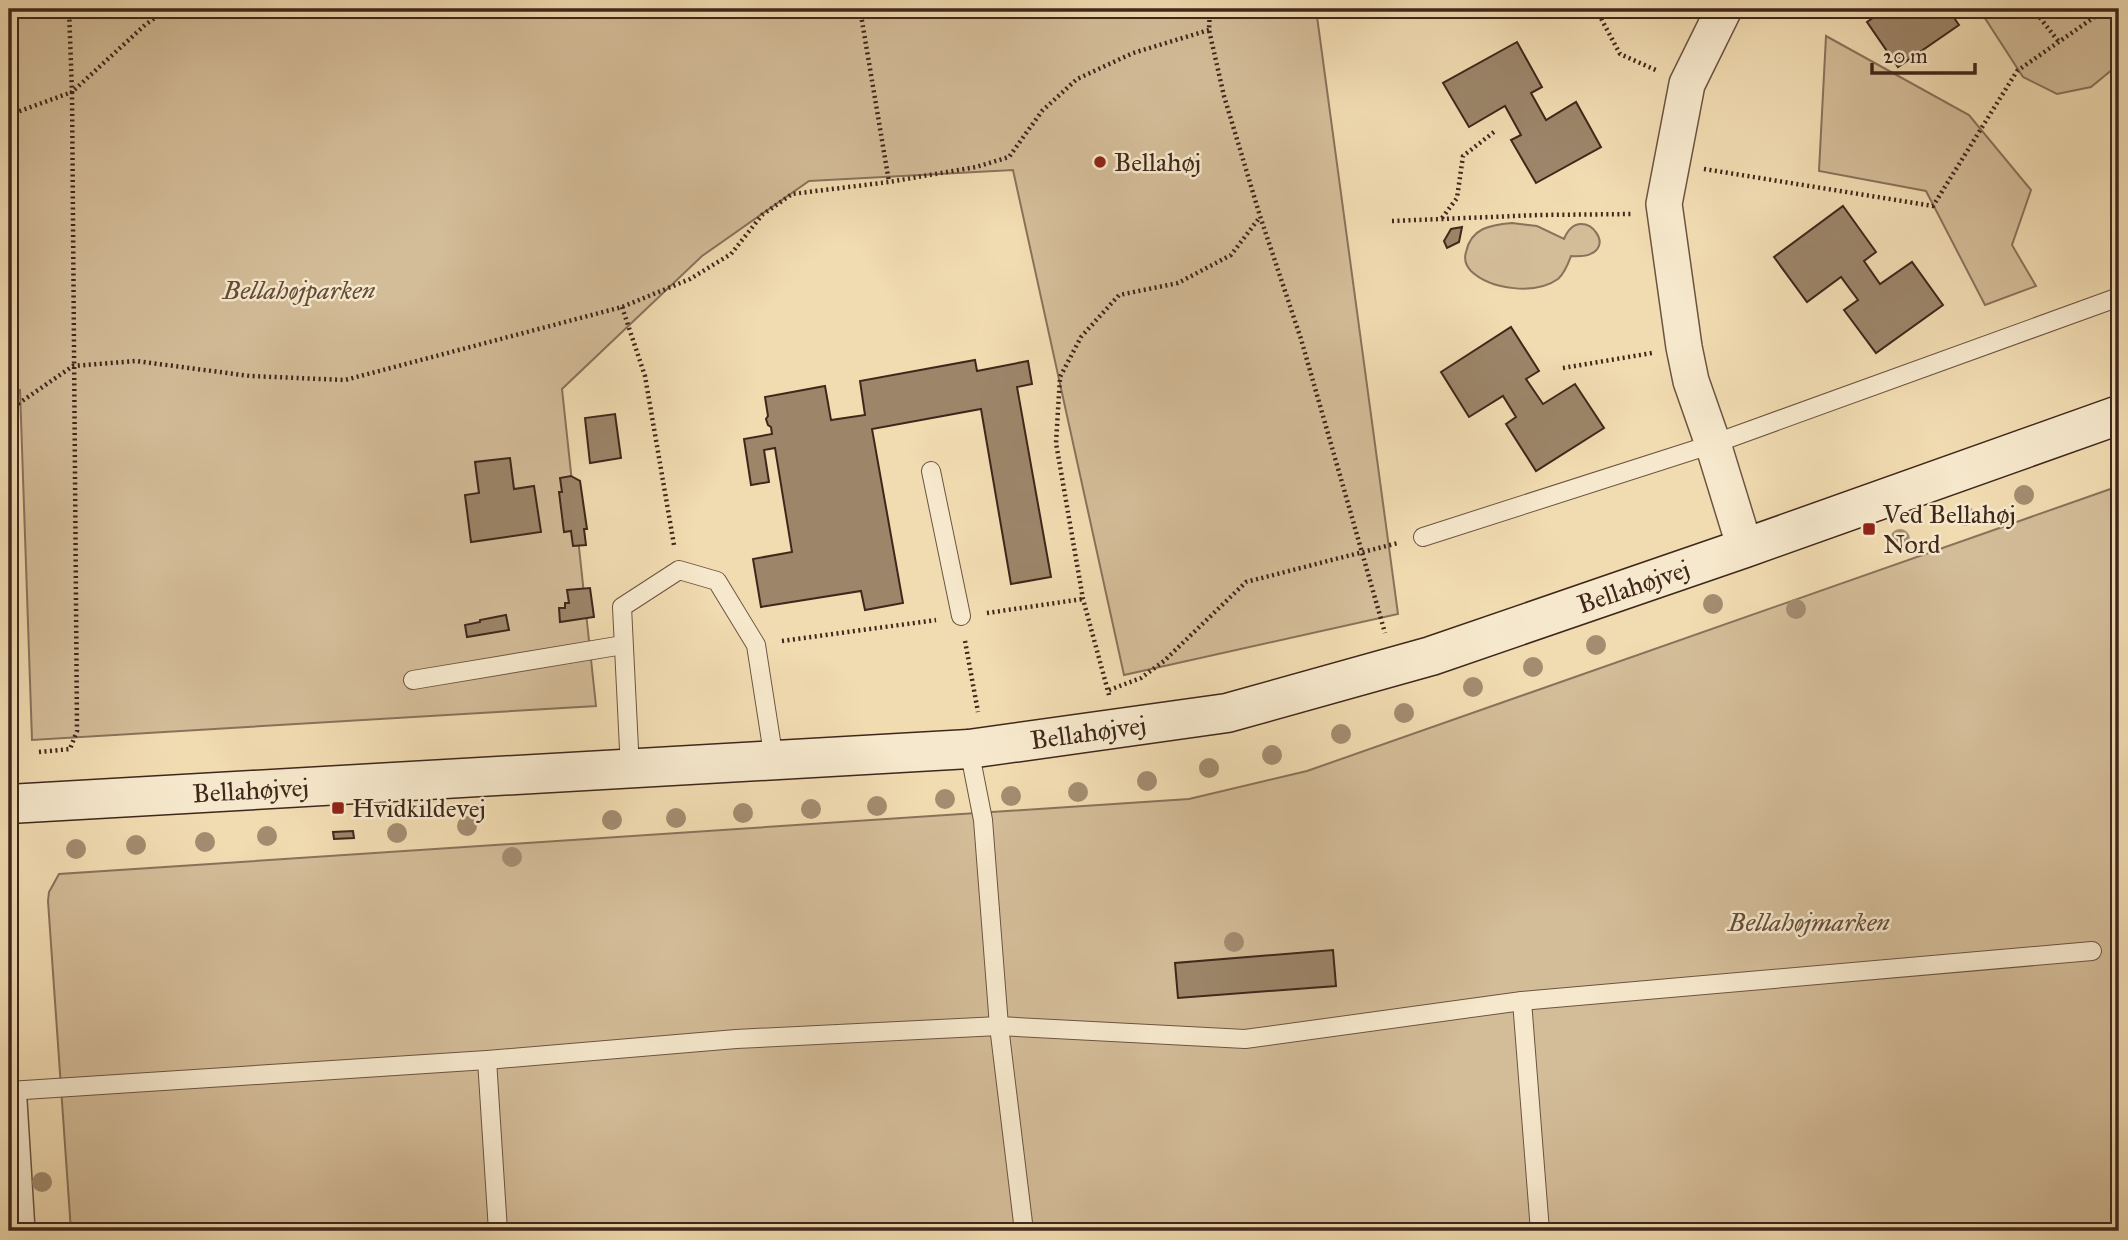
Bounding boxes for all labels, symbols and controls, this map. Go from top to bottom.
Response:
scale bar [1872,32,1976,76]
text: 20 m [1883,43,1928,69]
place label: Bellahøj [1114,146,1201,178]
marker: Bellahøj [1092,154,1108,170]
park label: Bellahøjparken [222,274,376,307]
place label: Ved Bellahøj Nord [1882,498,2016,560]
marker: Ved Bellahøj Nord [1861,521,1877,537]
street label: Bellahøjvej [1573,552,1694,620]
street label: Bellahøjvej [1028,708,1148,756]
street label: Bellahøjvej [192,771,310,809]
place label: Hvidkildevej [352,792,486,824]
marker: Hvidkildevej [330,800,346,816]
park label: Bellahøjmarken [1727,906,1890,938]

